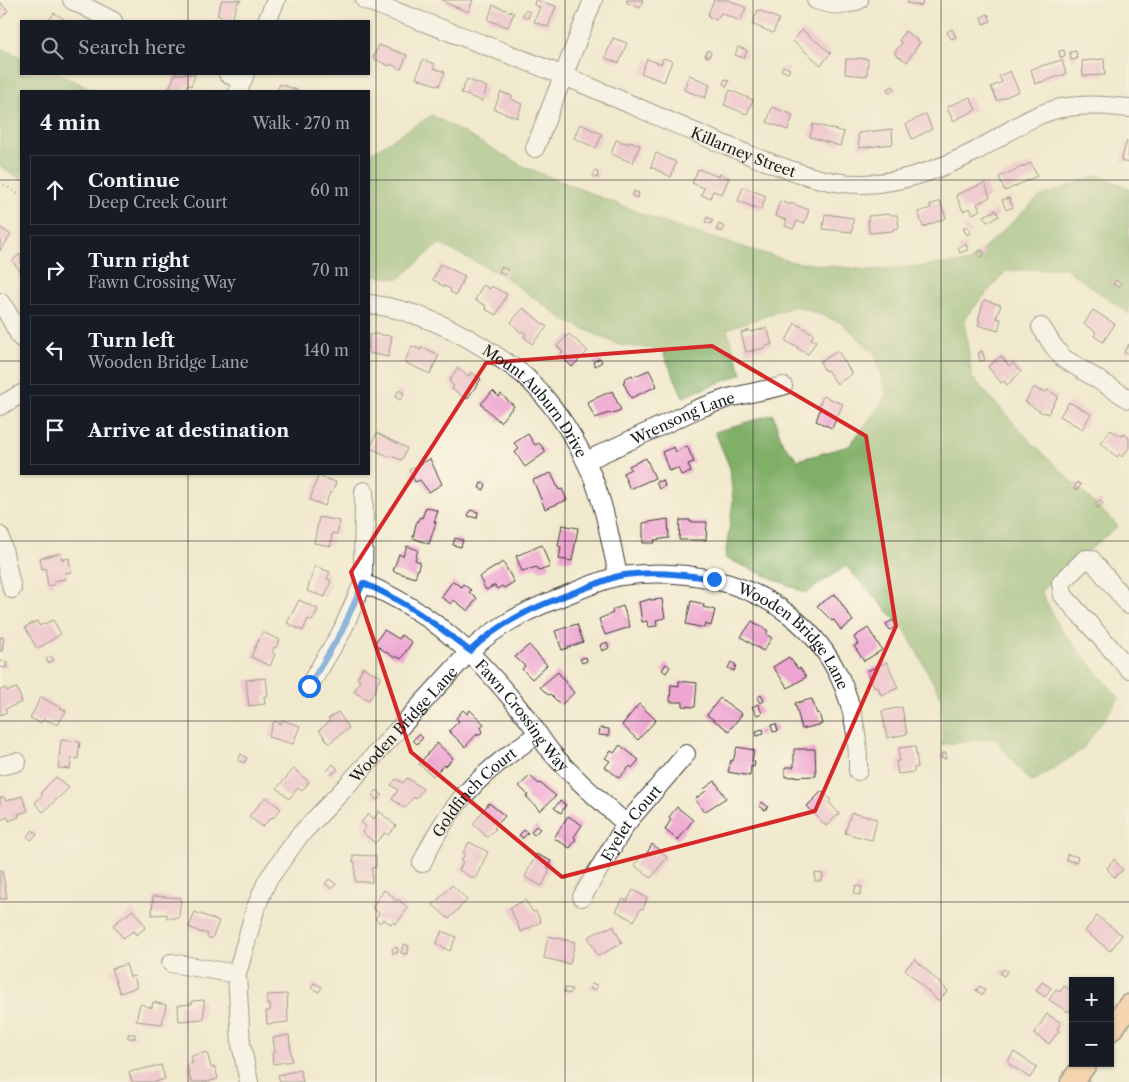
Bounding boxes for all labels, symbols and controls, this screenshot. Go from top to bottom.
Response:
search box [20,20,370,75]
icon: search [38,34,66,62]
text: Search here [78,36,186,59]
text: 4 min [40,110,101,135]
text: Walk · 270 m [252,113,350,133]
street label: Killarney Street [688,122,799,181]
text: Continue [88,169,180,192]
icon: ahead [41,176,69,204]
text: 60 m [310,180,349,200]
text: Deep Creek Court [88,192,227,212]
text: Turn right [88,249,189,272]
icon: right [41,256,69,284]
text: 70 m [312,260,349,280]
text: Fawn Crossing Way [88,272,236,292]
text: Turn left [88,329,175,352]
icon: left [41,336,69,364]
text: 140 m [304,340,349,360]
street label: Mount Auburn Drive [479,340,592,461]
text: Wooden Bridge Lane [88,352,249,372]
street label: Wrensong Lane [626,387,736,449]
icon: arrive [41,416,69,444]
text: Arrive at destination [88,419,289,442]
route end [703,568,726,591]
street label: Wooden Bridge Lane [734,578,853,692]
street label: Fawn Crossing Way [471,655,574,776]
street label: Wooden Bridge Lane [345,662,461,787]
route start [298,675,321,698]
street label: Goldfinch Court [428,743,520,840]
street label: Eyelet Court [596,780,666,864]
map controls [1069,977,1114,1067]
button: + [1069,977,1114,1022]
button: − [1069,1022,1114,1067]

